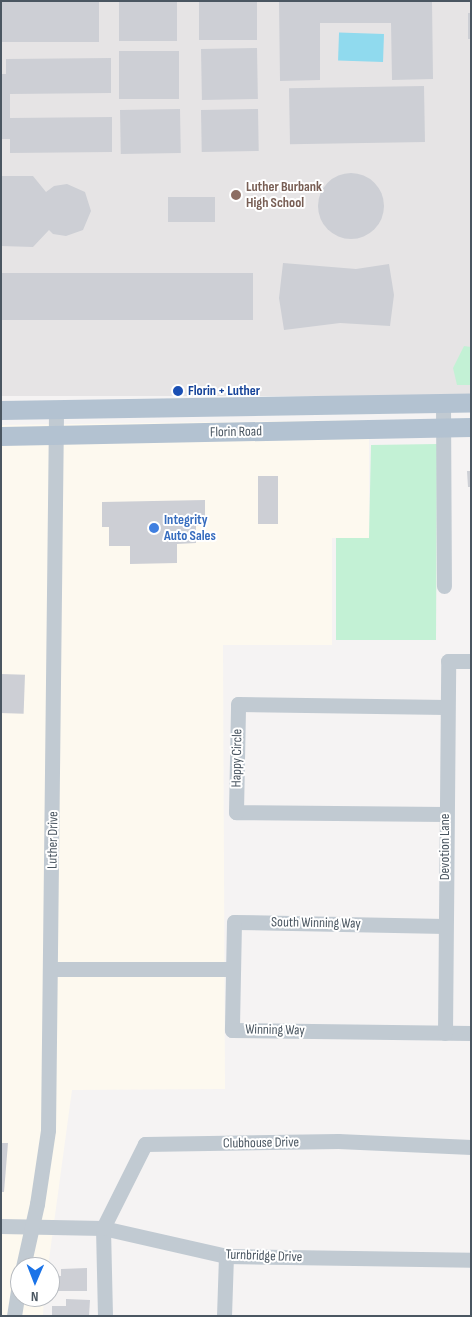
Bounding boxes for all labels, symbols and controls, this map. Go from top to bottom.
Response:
place label: Luther Burbank High School [246,179,322,212]
marker: Luther Burbank High School [230,189,242,201]
place label: Florin + Luther [188,383,260,399]
marker: Florin + Luther [172,385,184,397]
street label: Florin Road [210,423,262,441]
place label: Integrity Auto Sales [164,512,216,544]
marker: Integrity Auto Sales [148,522,160,534]
street label: Happy Circle [228,729,246,787]
street label: Luther Drive [44,811,62,869]
street label: Devotion Lane [437,814,453,880]
street label: South Winning Way [271,914,361,932]
street label: Winning Way [245,1021,305,1039]
street label: Clubhouse Drive [223,1134,299,1152]
street label: Turnbridge Drive [225,1246,303,1266]
north arrow [10,1257,60,1307]
text: N [31,1288,39,1305]

